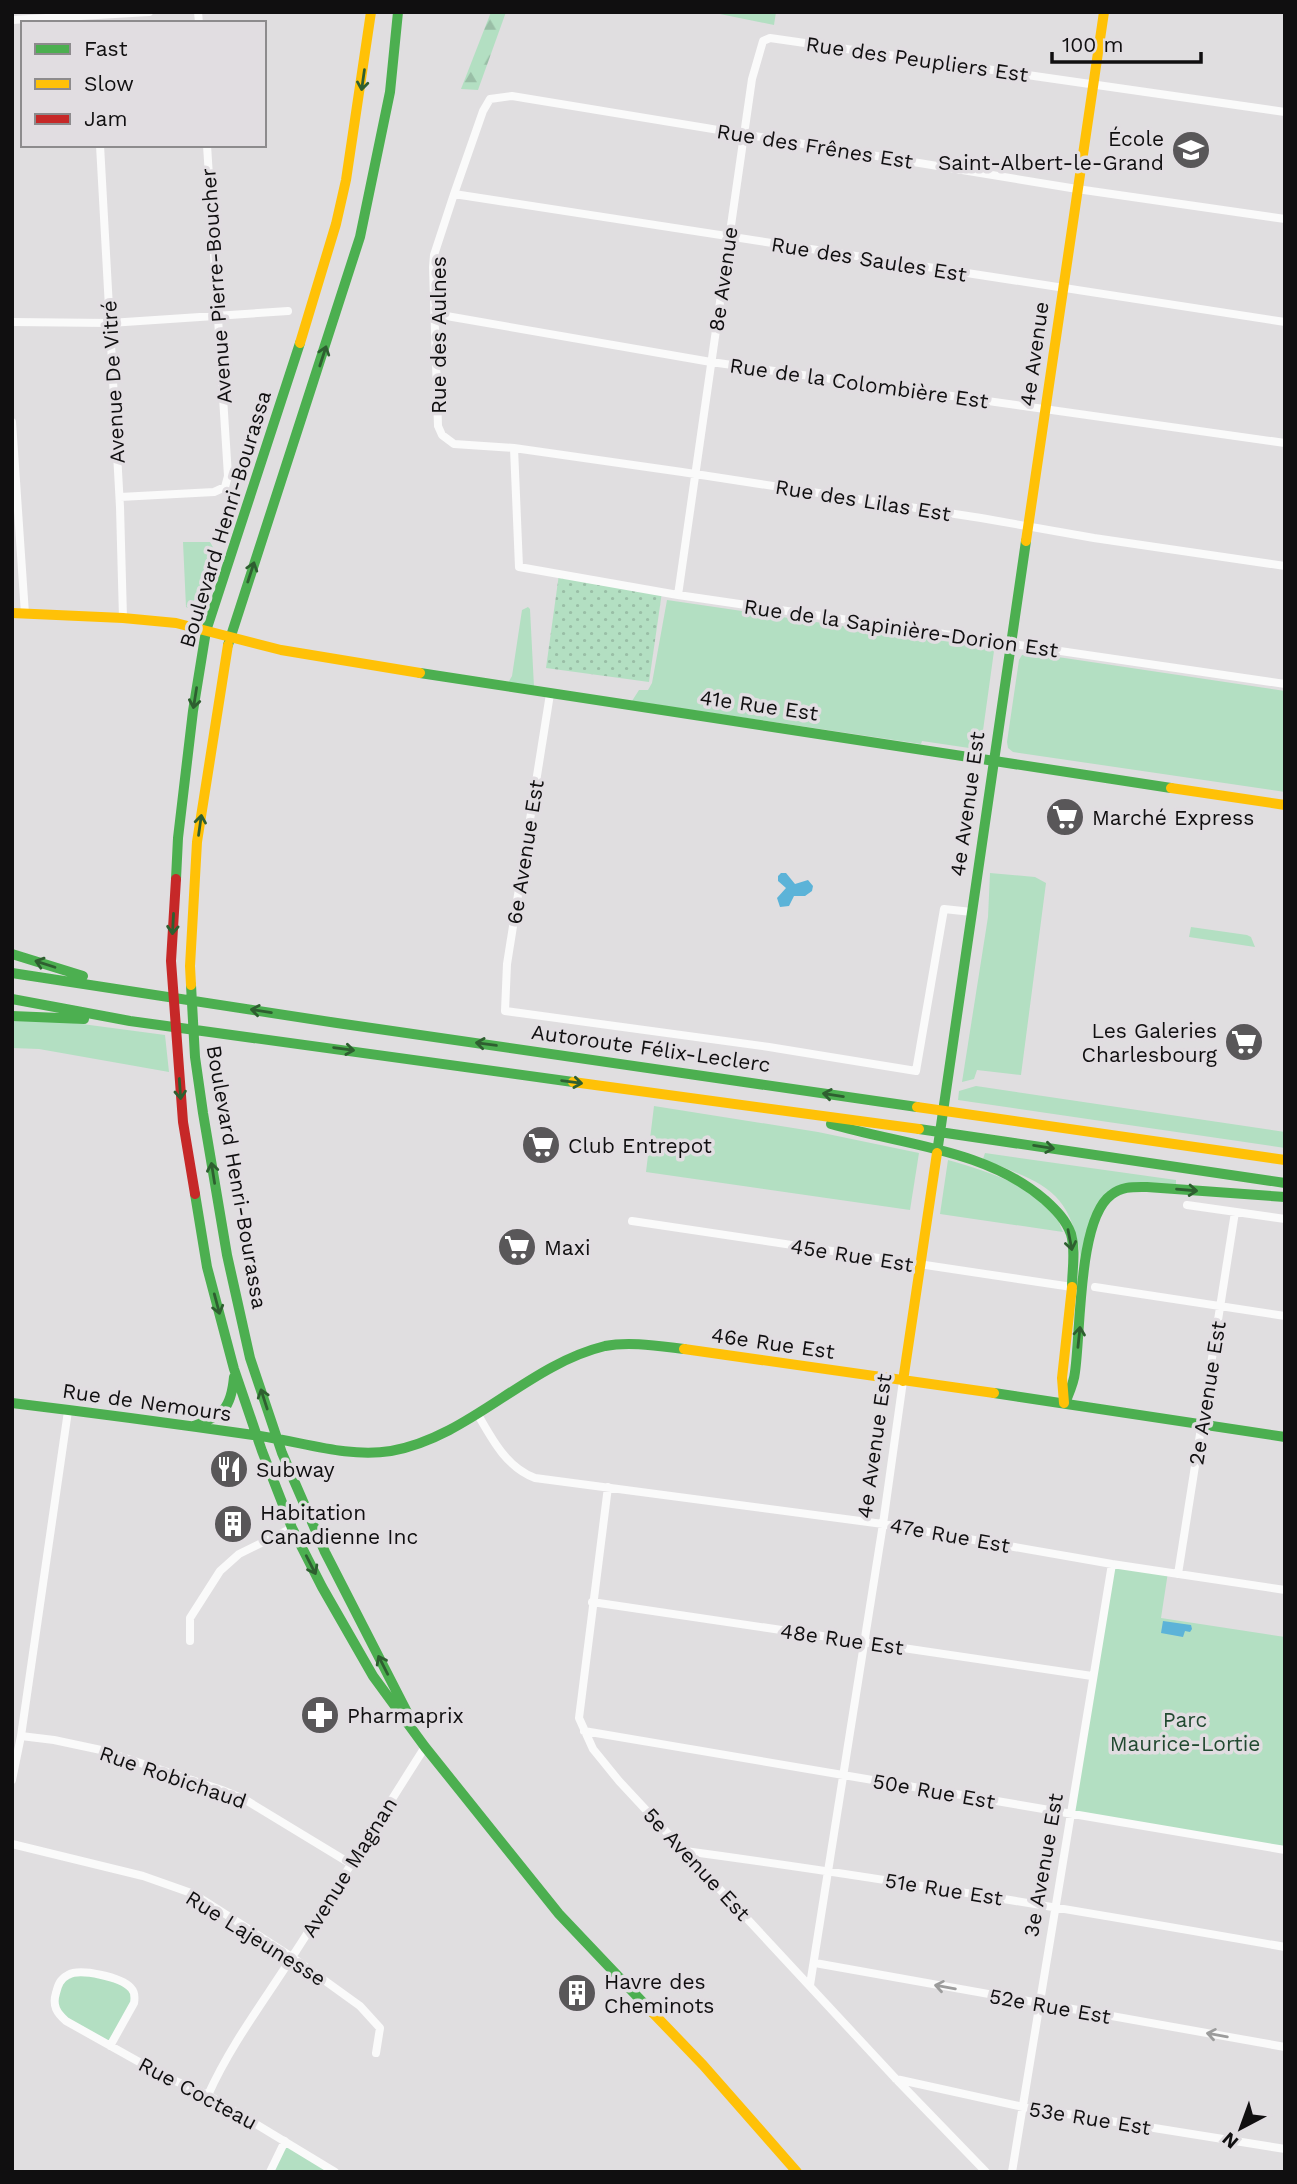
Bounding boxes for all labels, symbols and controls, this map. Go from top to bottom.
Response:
legend [21,21,266,147]
scale bar [1052,21,1201,65]
street label: Rue des Peupliers Est [804,31,1030,87]
text: 100 m [1062,32,1124,57]
text: Fast [84,36,128,61]
one-way arrow [356,68,369,91]
text: Slow [84,71,134,96]
text: Jam [84,106,127,131]
street label: Rue des Frênes Est [715,118,915,174]
place label: École Saint-Albert-le-Grand [938,126,1164,175]
school or university icon: École Saint-Albert-le-Grand [1170,129,1212,171]
street label: Avenue Pierre-Boucher [195,167,237,405]
street label: 8e Avenue [703,225,743,333]
street label: Rue des Saules Est [769,231,969,287]
street label: Rue des Aulnes [426,256,451,414]
street label: Avenue De Vitré [96,300,130,464]
street label: 4e Avenue [1014,300,1054,408]
one-way arrow [318,346,330,368]
street label: Rue de la Colombière Est [728,352,990,414]
street label: Boulevard Henri-Bourassa [174,387,276,650]
street label: Rue des Lilas Est [773,474,953,526]
one-way arrow [245,561,258,583]
street label: Rue de la Sapinière-Dorion Est [742,594,1060,662]
street label: 41e Rue Est [698,684,820,726]
one-way arrow [188,686,201,709]
street label: 4e Avenue Est [944,730,990,878]
street label: 6e Avenue Est [501,778,549,926]
supermarket icon: Marché Express [1044,796,1086,838]
place label: Marché Express [1092,805,1254,830]
one-way arrow [193,814,206,837]
one-way arrow [167,912,180,935]
one-way arrow [35,957,57,970]
one-way arrow [250,1004,273,1017]
place label: Les Galeries Charlesbourg [1082,1018,1218,1067]
street label: Autoroute Félix-Leclerc [530,1019,772,1077]
supermarket icon: Les Galeries Charlesbourg [1223,1021,1265,1063]
one-way arrow [476,1037,498,1050]
street label: Boulevard Henri-Bourassa [201,1043,273,1311]
one-way arrow [332,1043,354,1056]
one-way arrow [560,1076,582,1089]
one-way arrow [174,1077,187,1100]
one-way arrow [822,1088,845,1101]
supermarket icon: Club Entrepot [520,1124,562,1166]
place label: Club Entrepot [568,1133,712,1158]
one-way arrow [1032,1141,1055,1154]
one-way arrow [206,1162,219,1185]
one-way arrow [1175,1184,1198,1197]
supermarket icon: Maxi [496,1226,538,1268]
one-way arrow [1064,1228,1077,1251]
street label: 45e Rue Est [789,1233,915,1277]
place label: Maxi [544,1235,590,1260]
one-way arrow [211,1292,224,1315]
street label: 2e Avenue Est [1183,1319,1231,1467]
street label: 46e Rue Est [710,1322,836,1364]
one-way arrow [1072,1326,1085,1349]
street label: 4e Avenue Est [851,1372,897,1520]
street label: Rue de Nemours [61,1378,233,1426]
one-way arrow [257,1388,269,1410]
restaurant icon: Subway [208,1448,250,1490]
place label: Subway [256,1457,335,1482]
place label: Habitation Canadienne Inc [260,1500,418,1549]
building icon: Habitation Canadienne Inc [212,1503,254,1545]
street label: 47e Rue Est [888,1512,1012,1558]
one-way arrow [304,1554,318,1575]
street label: 48e Rue Est [779,1618,905,1660]
one-way arrow [375,1655,389,1676]
pharmacy icon: Pharmaprix [299,1694,341,1736]
place label: Pharmaprix [347,1703,464,1728]
park label: Parc Maurice-Lortie [1110,1707,1260,1756]
street label: Rue Robichaud [96,1740,250,1814]
street label: 50e Rue Est [871,1768,997,1814]
street label: 3e Avenue Est [1018,1791,1068,1939]
street label: Avenue Magnan [296,1792,402,1942]
street label: 5e Avenue Est [638,1802,756,1926]
street label: 51e Rue Est [883,1867,1005,1911]
street label: Rue Lajeunesse [181,1885,331,1991]
place label: Havre des Cheminots [604,1969,714,2018]
building icon: Havre des Cheminots [556,1972,598,2014]
one-way arrow [934,1980,957,1993]
street label: 52e Rue Est [987,1983,1113,2029]
one-way arrow [1207,2028,1229,2041]
street label: Rue Cocteau [135,2051,261,2135]
north arrow [1206,2093,1276,2163]
street label: 53e Rue Est [1027,2096,1153,2140]
text: N [1217,2127,1243,2154]

